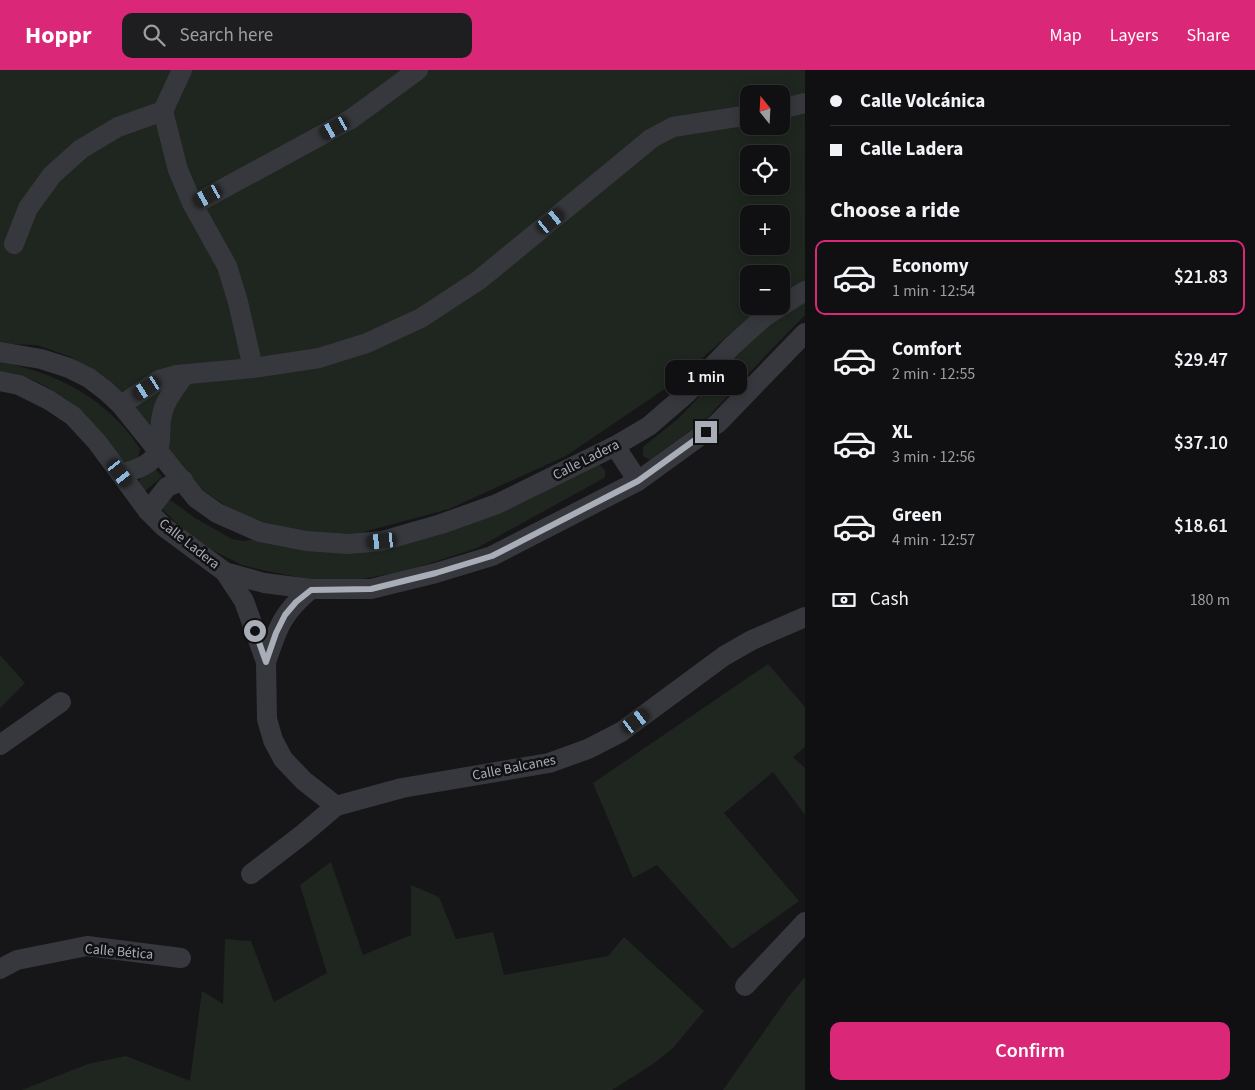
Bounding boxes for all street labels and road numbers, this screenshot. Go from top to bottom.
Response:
street label: Calle Ladera [549,435,623,485]
street label: Calle Ladera [154,514,224,574]
street label: Calle Balcanes [471,750,558,786]
street label: Calle Bética [84,939,154,965]

